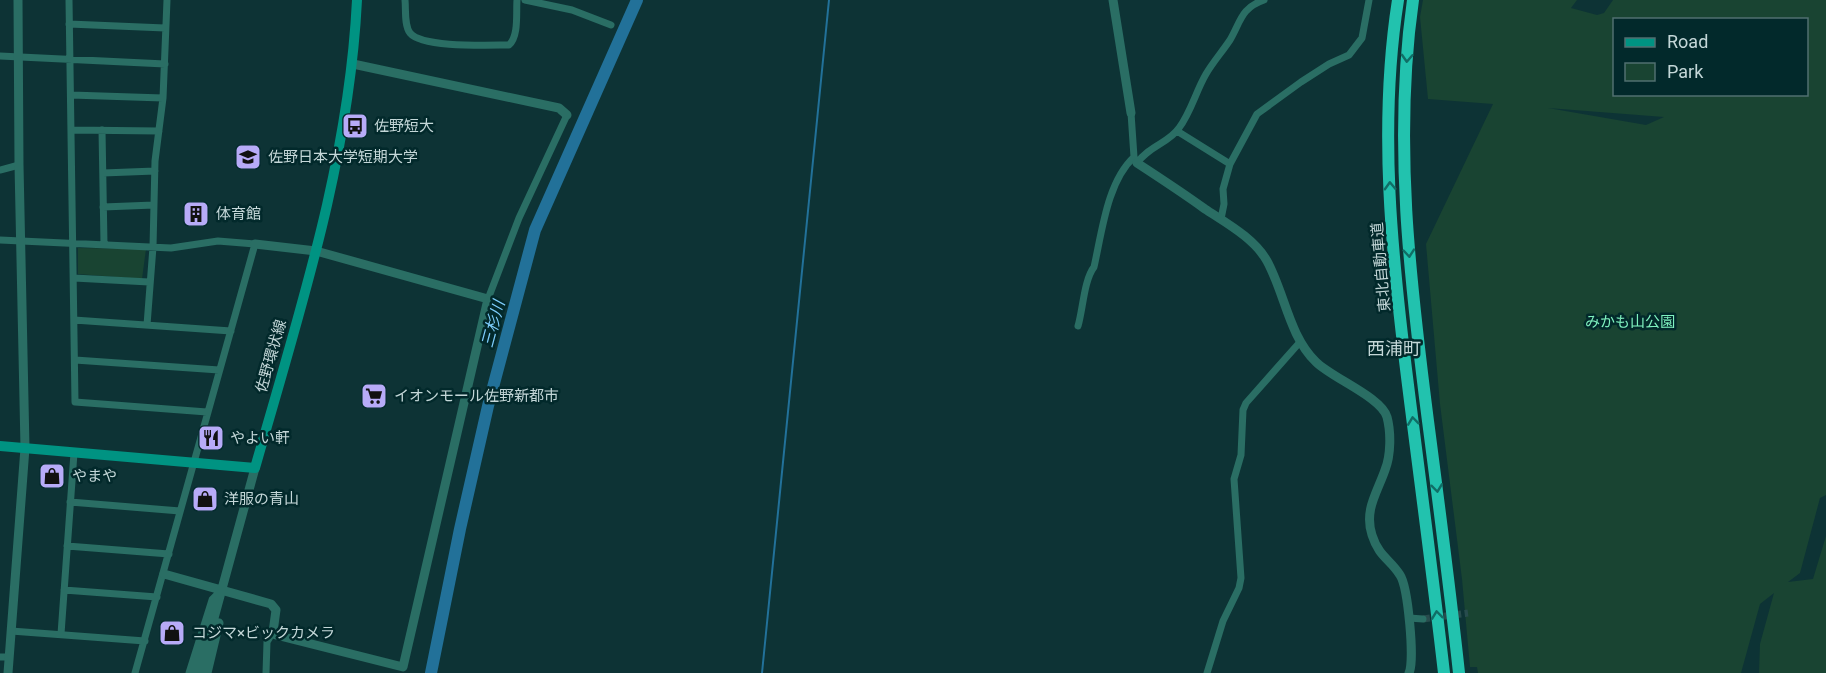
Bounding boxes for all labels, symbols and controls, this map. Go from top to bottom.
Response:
legend [1613,18,1808,96]
text: Road [1667,31,1708,52]
one-way arrow [1401,54,1414,63]
text: Park [1667,61,1704,82]
bus stop icon: 佐野短大 [340,111,370,141]
place label: 佐野短大 [374,117,434,135]
school or university icon: 佐野日本大学短期大学 [233,142,263,172]
place label: 佐野日本大学短期大学 [268,148,418,166]
one-way arrow [1383,181,1396,190]
building icon: 体育館 [181,199,211,229]
place label: 体育館 [216,205,261,223]
street label: 東北自動車道 [1368,221,1394,313]
one-way arrow [1402,248,1415,257]
water label: 三杉川 [478,296,509,350]
park label: みかも山公園 [1585,313,1675,331]
street label: 佐野環状線 [252,317,290,395]
district label: 西浦町 [1367,338,1421,359]
supermarket icon: イオンモール佐野新都市 [359,381,389,411]
place label: イオンモール佐野新都市 [394,387,559,405]
one-way arrow [1407,417,1419,426]
restaurant icon: やよい軒 [196,423,226,453]
place label: やよい軒 [230,429,290,447]
shop icon: やまや [37,461,67,491]
place label: やまや [72,467,117,485]
shop icon: 洋服の青山 [190,484,220,514]
one-way arrow [1430,484,1442,493]
place label: 洋服の青山 [224,490,299,508]
one-way arrow [1432,610,1444,619]
shop icon: コジマ×ビックカメラ [157,618,187,648]
place label: コジマ×ビックカメラ [192,624,335,642]

